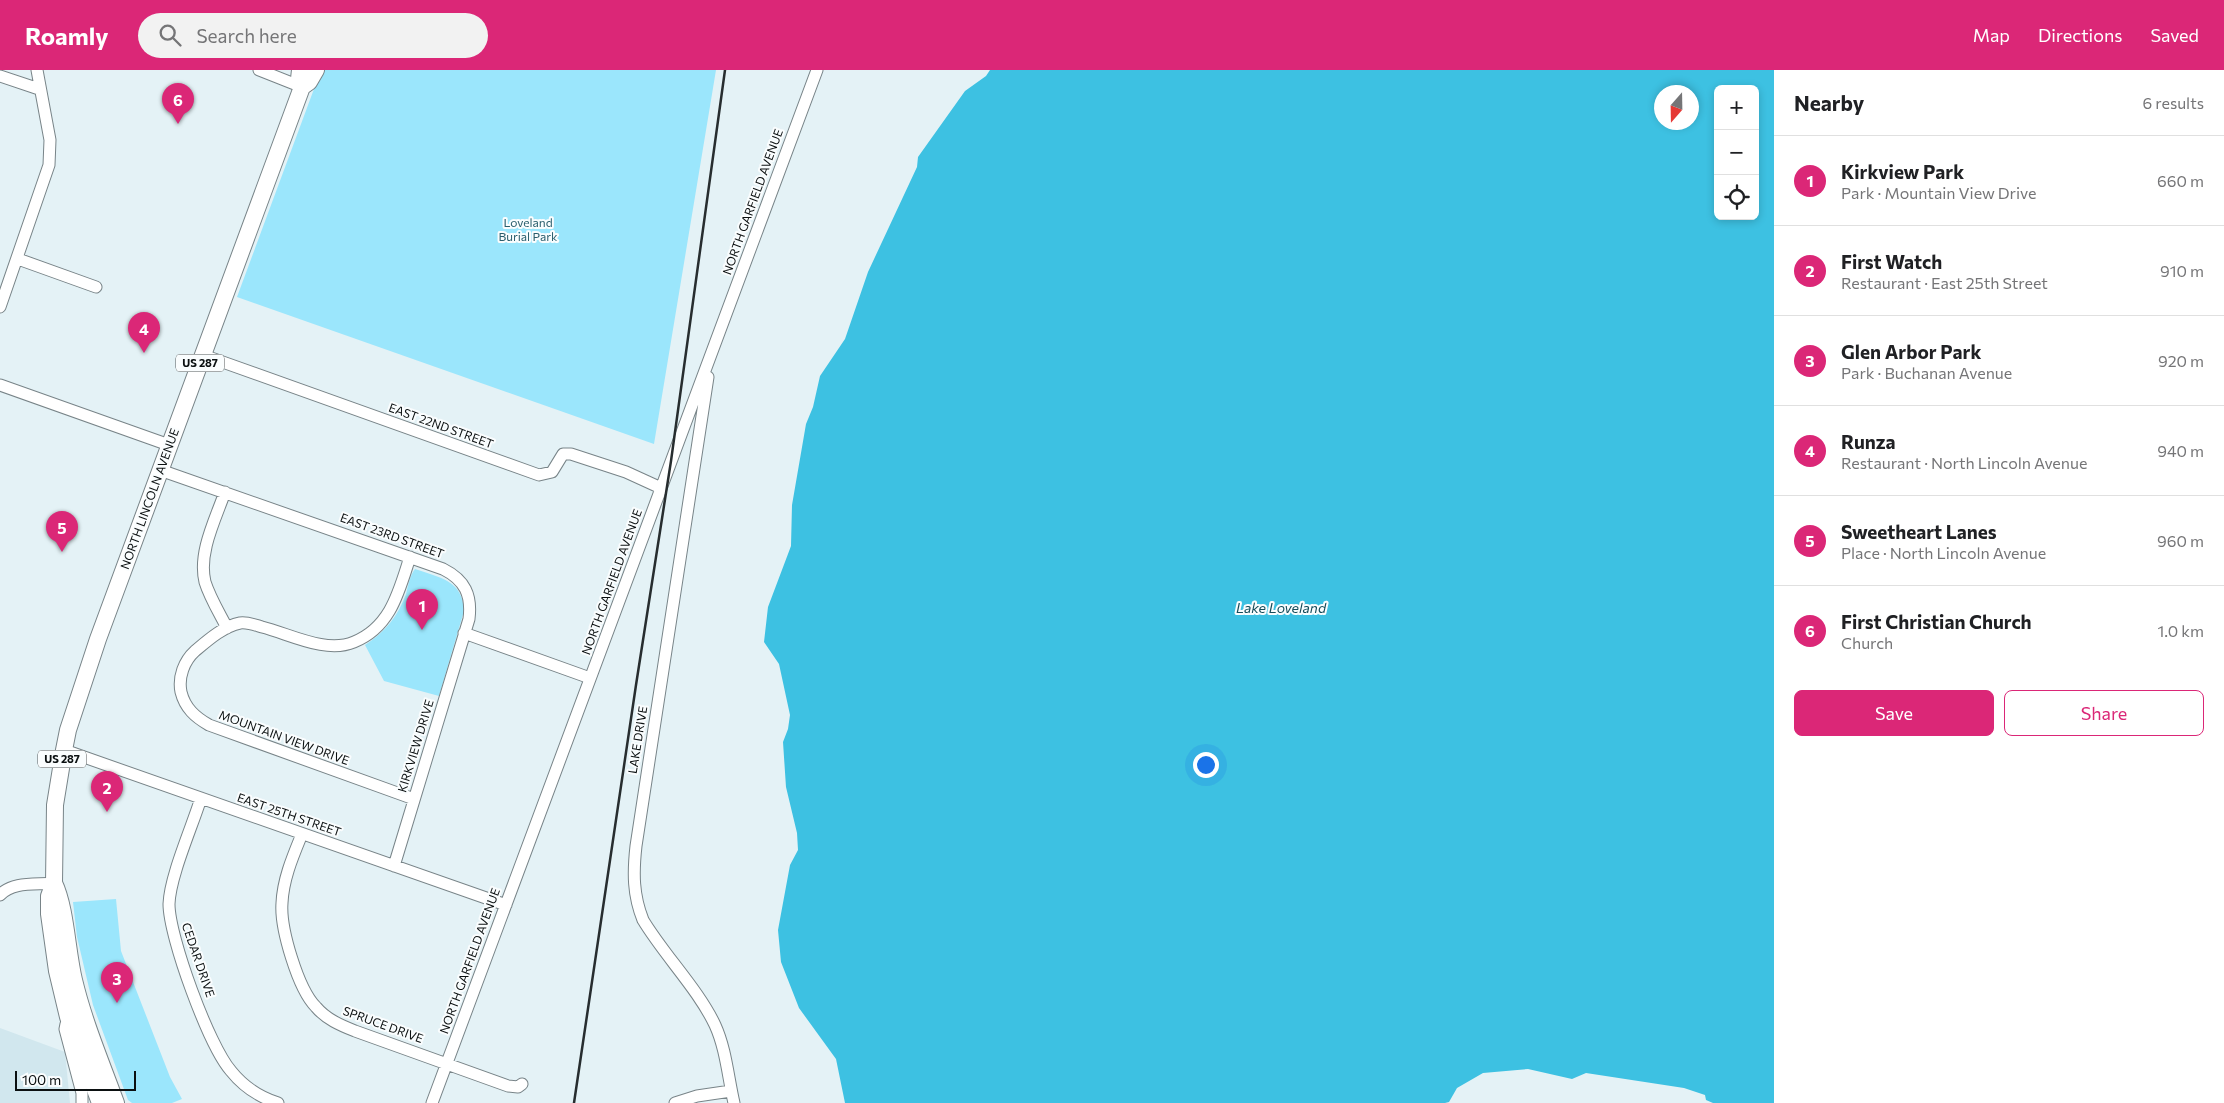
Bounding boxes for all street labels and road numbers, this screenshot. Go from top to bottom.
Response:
street label: NORTH GARFIELD AVENUE [719,127,785,276]
road number: US 287 [176,354,224,372]
street label: EAST 22ND STREET [387,400,496,451]
street label: NORTH LINCOLN AVENUE [117,426,181,571]
street label: NORTH GARFIELD AVENUE [578,507,644,656]
street label: EAST 23RD STREET [338,510,446,560]
street label: KIRKVIEW DRIVE [394,698,436,794]
street label: LAKE DRIVE [625,705,649,775]
street label: MOUNTAIN VIEW DRIVE [217,707,351,767]
road number: US 287 [38,751,86,768]
street label: EAST 25TH STREET [235,790,343,839]
street label: NORTH GARFIELD AVENUE [436,886,502,1035]
street label: CEDAR DRIVE [180,921,218,999]
street label: SPRUCE DRIVE [341,1003,425,1045]

